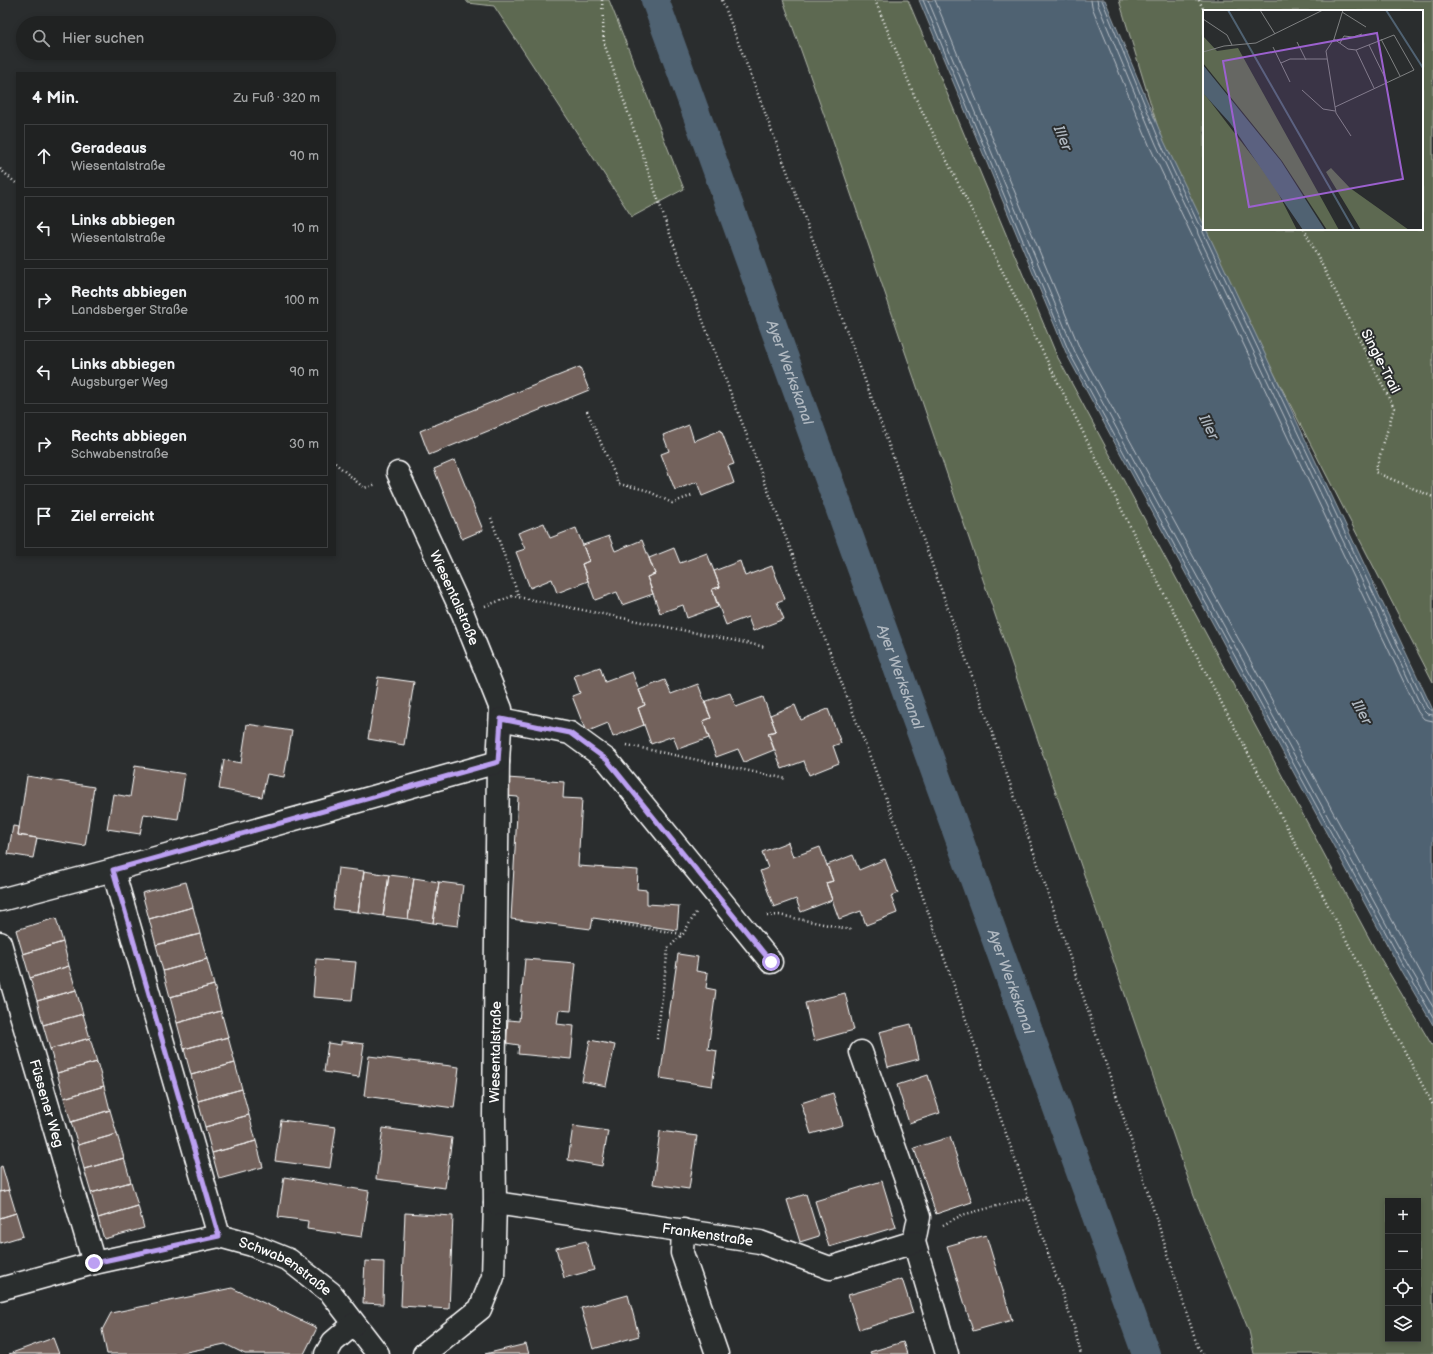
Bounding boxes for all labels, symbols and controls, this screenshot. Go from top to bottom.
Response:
inset map [1203,10,1423,230]
search box [16,16,336,60]
icon: search [30,27,52,49]
text: Hier suchen [62,29,144,48]
text: 4 Min. [32,88,79,108]
text: Zu Fuß · 320 m [233,90,320,106]
water label: Iller [1049,122,1077,155]
text: Geradeaus [71,139,147,158]
icon: ahead [33,145,55,167]
text: 90 m [290,148,319,164]
text: Wiesentalstraße [71,158,166,174]
text: Links abbiegen [71,211,175,230]
icon: left [33,217,55,239]
text: 10 m [292,220,319,236]
text: Wiesentalstraße [71,230,166,246]
text: Rechts abbiegen [71,283,187,302]
icon: right [33,289,55,311]
text: 100 m [284,292,319,308]
text: Landsberger Straße [71,302,188,318]
water label: Ayer Werkskanal [761,317,817,428]
street label: Single-Trail [1357,326,1404,396]
text: Links abbiegen [71,355,175,374]
icon: left [33,361,55,383]
text: 90 m [290,364,319,380]
text: Augsburger Weg [71,374,168,390]
water label: Iller [1194,411,1224,444]
text: Rechts abbiegen [71,427,187,446]
icon: right [33,433,55,455]
text: 30 m [289,436,319,452]
text: Schwabenstraße [71,446,168,462]
icon: arrive [33,505,55,527]
text: Ziel erreicht [71,507,154,526]
street label: Wiesentalstraße [426,548,483,648]
water label: Ayer Werkskanal [872,621,928,733]
water label: Iller [1347,696,1377,729]
water label: Ayer Werkskanal [982,926,1038,1037]
route start [762,953,780,971]
street label: Wiesentalstraße [486,1001,505,1103]
street label: Füssener Weg [26,1057,68,1150]
map controls [1385,1198,1421,1342]
button: + [1385,1198,1421,1234]
street label: Frankenstraße [661,1220,754,1250]
street label: Schwabenstraße [237,1234,335,1299]
button: − [1385,1234,1421,1270]
route end [85,1254,103,1272]
button: locate [1385,1270,1421,1306]
button: layers [1385,1306,1421,1342]

